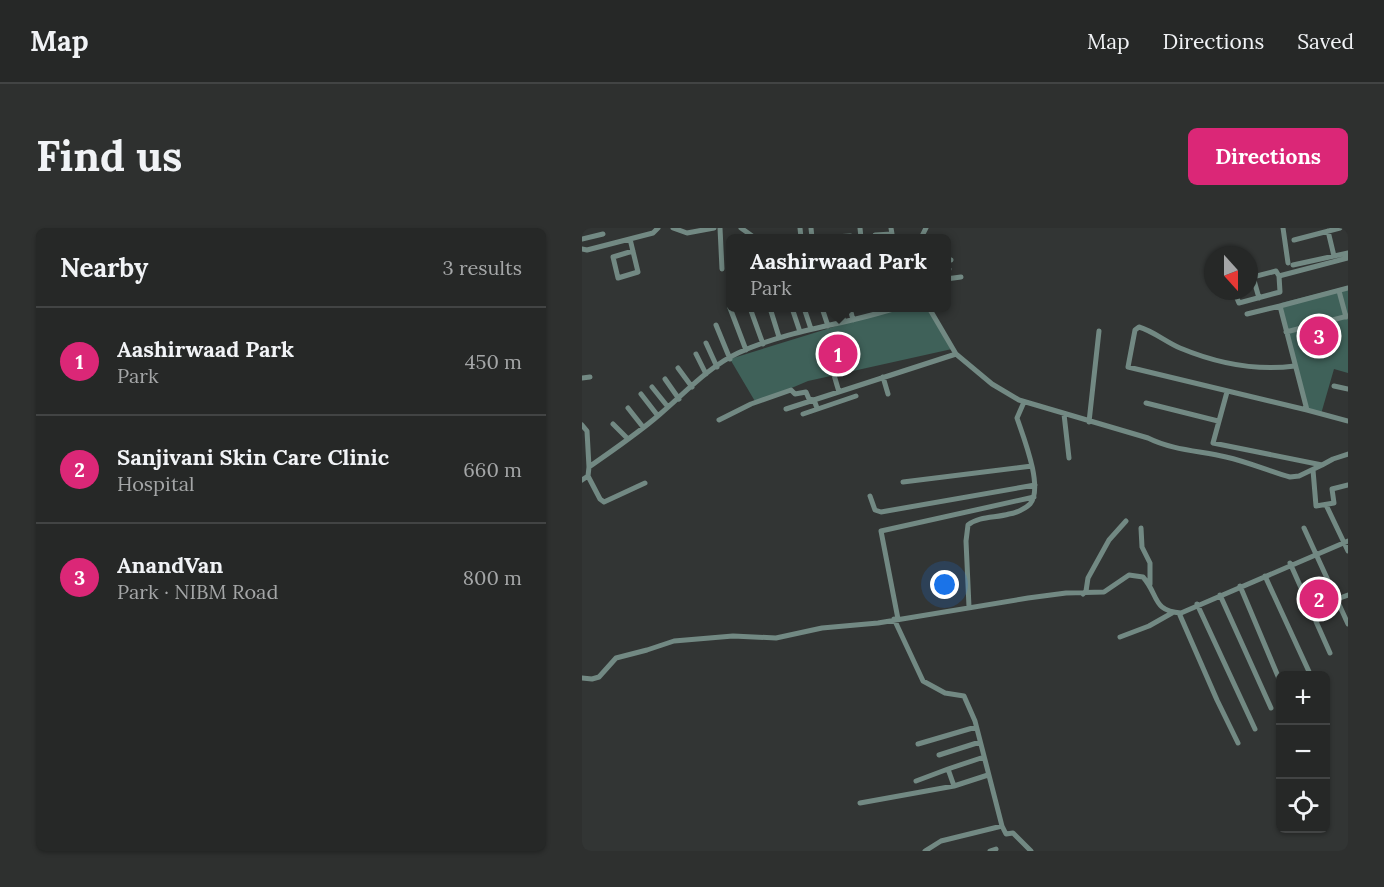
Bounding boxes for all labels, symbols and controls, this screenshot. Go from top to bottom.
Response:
text: Map [30,23,89,59]
text: Map [1087,28,1130,55]
text: Directions [1163,28,1264,55]
text: Saved [1297,28,1354,55]
button: Directions [1188,128,1348,185]
text: Find us [36,129,182,183]
popup [726,234,951,312]
north arrow [1204,246,1258,300]
text: Aashirwaad Park [750,247,927,275]
text: Nearby [60,251,148,284]
text: 3 results [443,255,522,280]
text: Park [750,275,792,300]
pin: 3 [1300,314,1338,358]
pin: 1 [818,332,858,376]
text: Aashirwaad Park [117,335,294,363]
text: 1 [75,349,84,374]
text: 450 m [465,349,522,374]
text: Park [117,363,159,388]
text: Sanjivani Skin Care Clinic [117,443,389,471]
text: 2 [74,457,85,482]
text: 660 m [463,457,522,482]
text: Hospital [117,471,195,496]
text: AnandVan [117,551,223,579]
text: 3 [74,565,85,590]
text: 800 m [463,565,522,590]
your location [930,570,959,599]
pin: 2 [1300,576,1338,622]
text: Park · NIBM Road [117,579,278,604]
map controls [1276,671,1330,833]
button: + [1276,671,1330,725]
button: − [1276,725,1330,779]
button: locate [1276,779,1330,833]

